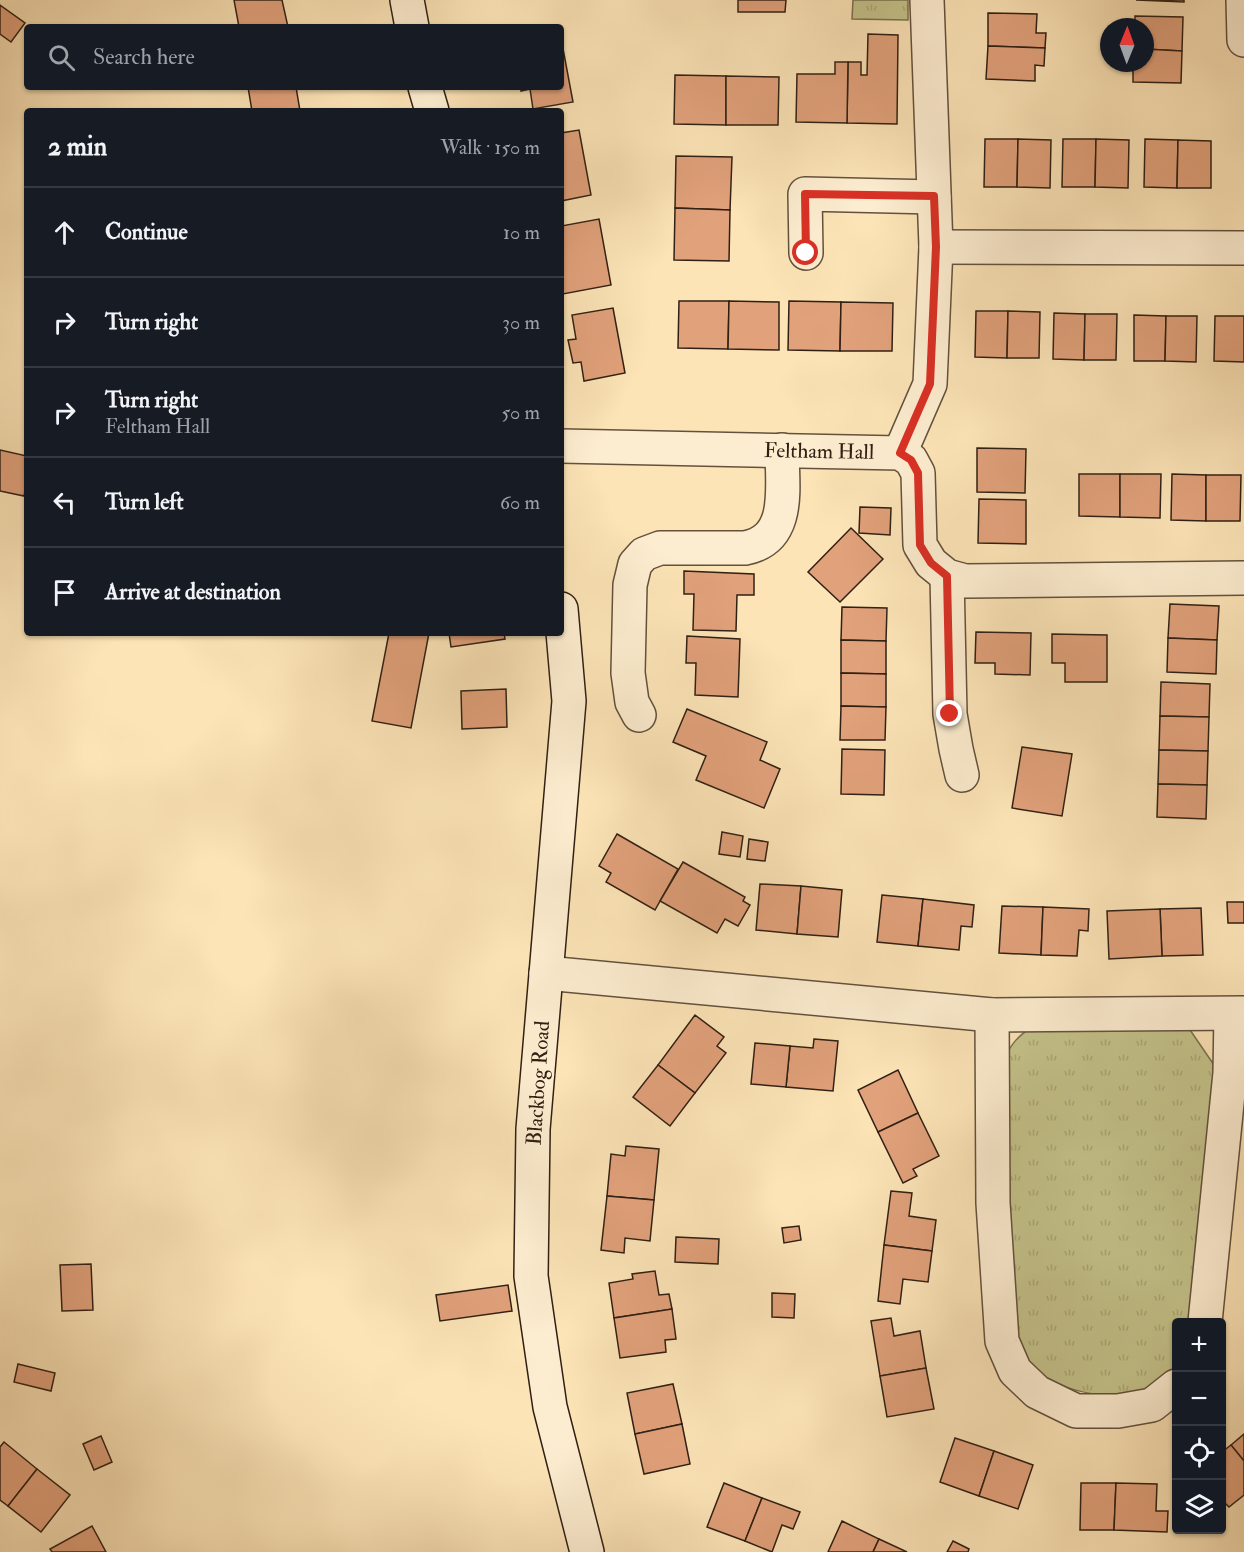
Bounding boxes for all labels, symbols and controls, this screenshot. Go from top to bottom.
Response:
north arrow [1100,18,1154,72]
search box [24,24,564,90]
icon: search [45,41,78,74]
text: Search here [93,43,195,71]
text: 2 min [48,131,107,163]
text: Walk · 150 m [440,135,540,160]
icon: ahead [48,216,81,249]
text: Continue [105,218,188,246]
text: 10 m [503,220,540,245]
route start [792,239,818,265]
icon: right [48,306,81,339]
text: Turn right [105,308,198,336]
text: 30 m [502,310,540,335]
text: Turn right [105,386,198,414]
icon: right [48,396,81,429]
text: 50 m [501,400,540,425]
text: Feltham Hall [105,414,210,439]
street label: Feltham Hall [764,437,875,466]
icon: left [48,486,81,519]
text: Turn left [105,488,184,516]
text: 60 m [500,490,540,515]
icon: arrive [48,576,81,609]
text: Arrive at destination [105,578,281,606]
route end [936,700,962,726]
street label: Blackbog Road [521,1019,556,1146]
map controls [1172,1318,1226,1534]
button: + [1172,1318,1226,1372]
button: − [1172,1372,1226,1426]
button: locate [1172,1426,1226,1480]
button: layers [1172,1480,1226,1534]

